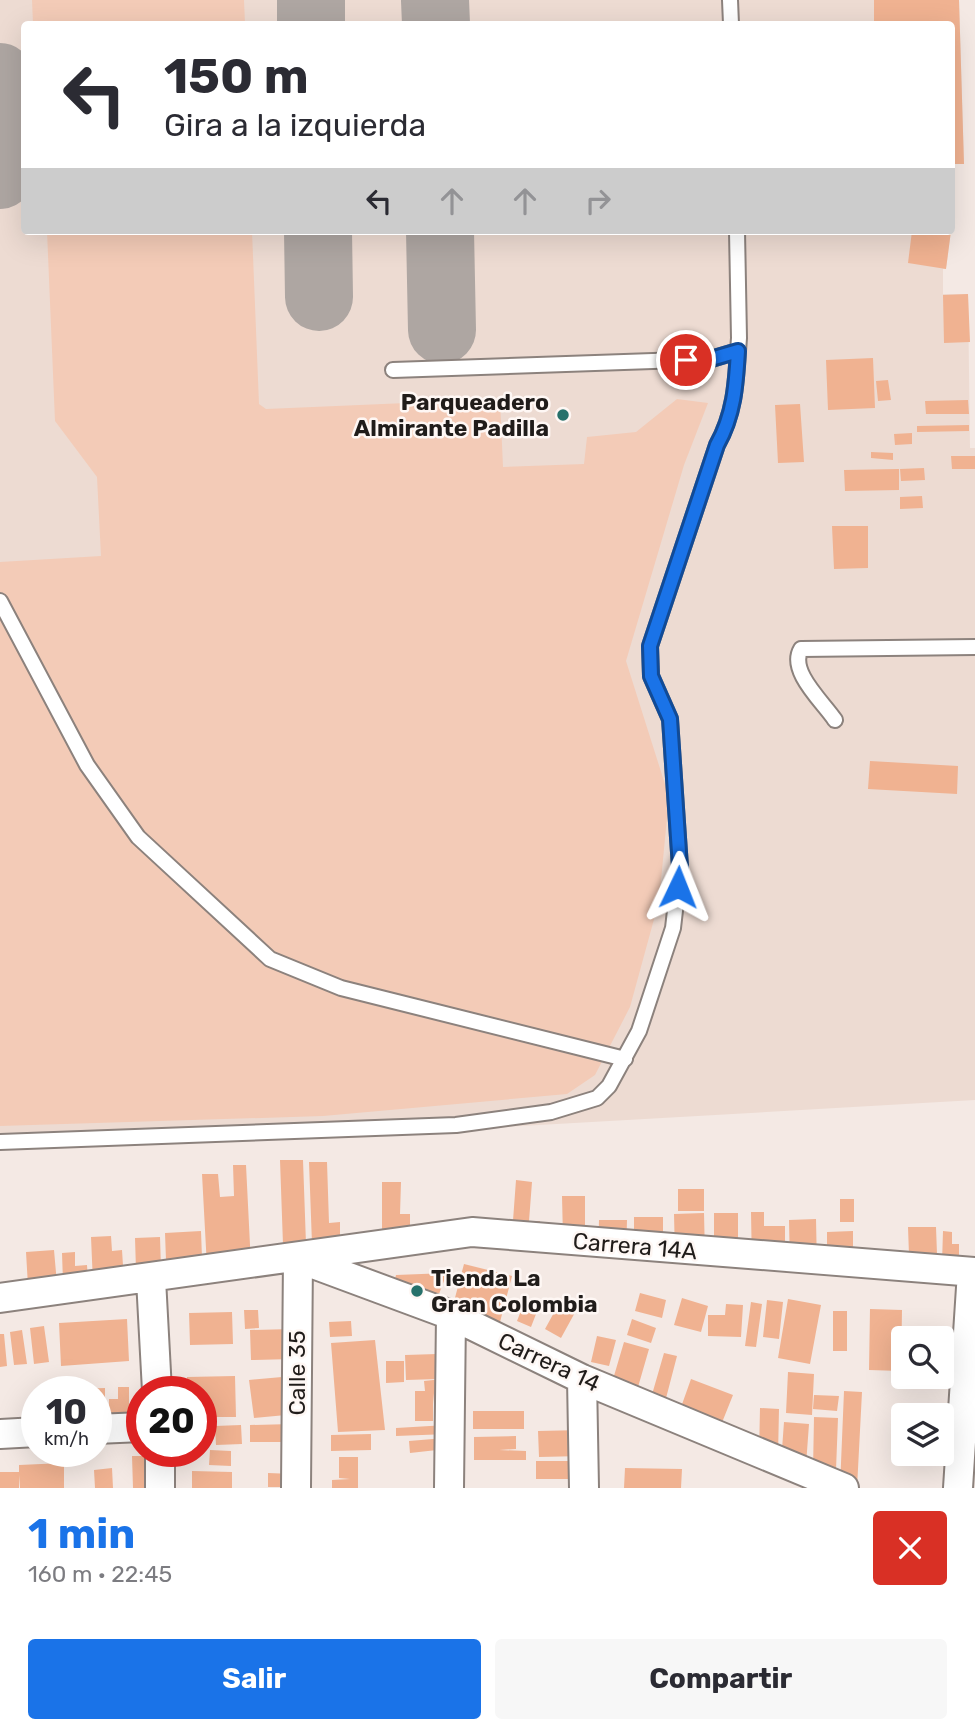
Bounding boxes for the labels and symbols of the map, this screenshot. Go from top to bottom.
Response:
pin [656,330,716,390]
place label: Parqueadero Almirante Padilla [354,388,549,442]
marker: Parqueadero Almirante Padilla [555,407,571,423]
position arrow [641,850,715,924]
street label: Carrera 14A [572,1227,698,1265]
place label: Tienda La Gran Colombia [431,1264,598,1318]
marker: Tienda La Gran Colombia [409,1283,425,1299]
street label: Carrera 14 [494,1326,604,1398]
street label: Calle 35 [283,1330,311,1416]
speed limit sign: 20 [126,1376,217,1467]

